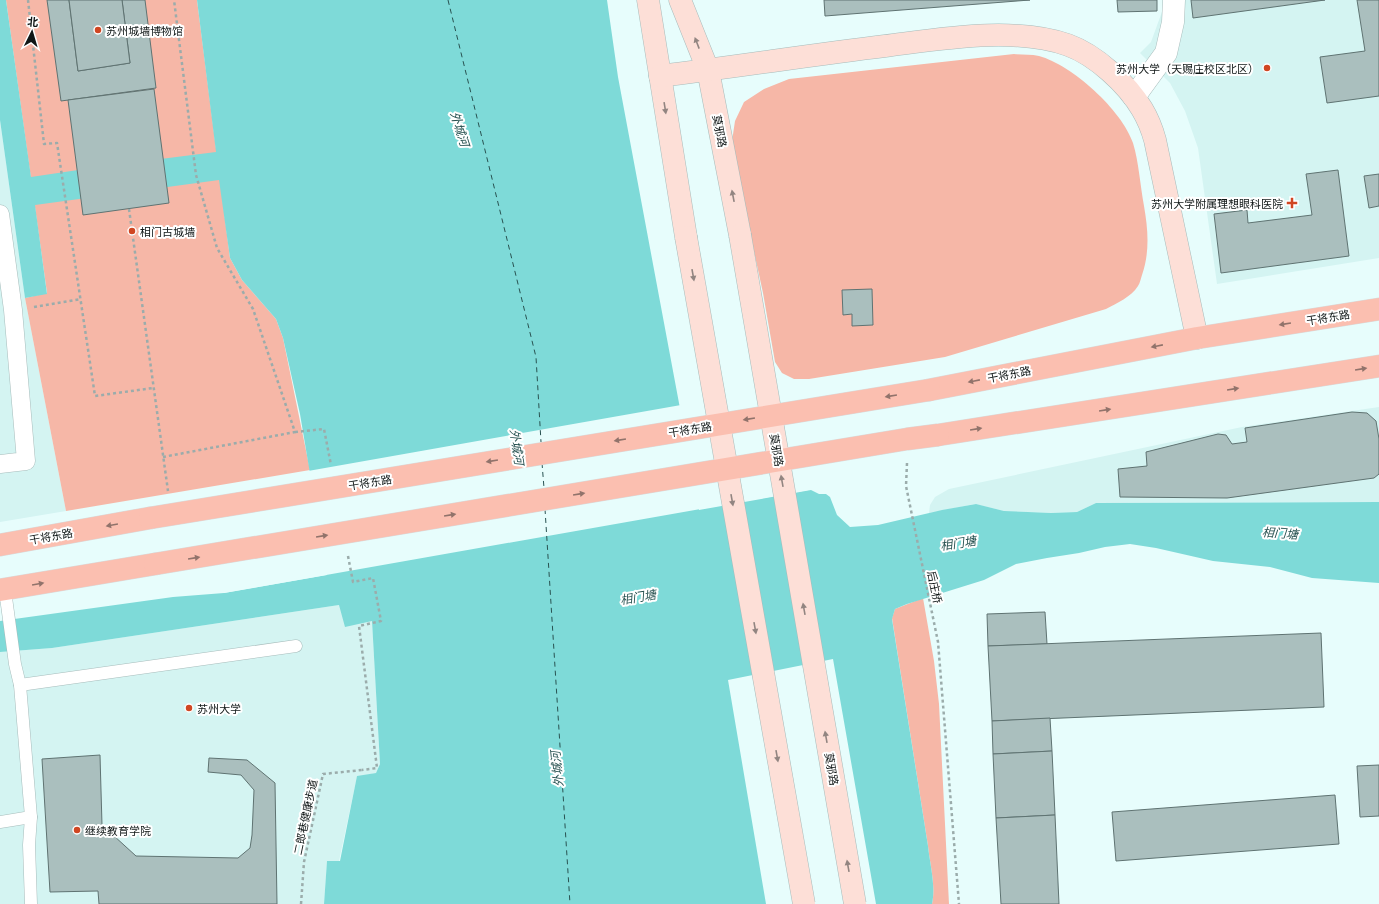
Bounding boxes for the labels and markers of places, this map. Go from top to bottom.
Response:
place label: 苏州城墙博物馆 [106,24,183,37]
marker: 苏州城墙博物馆 [93,25,103,35]
place label: 苏州大学（天赐庄校区北区） [1116,62,1259,75]
marker: 苏州大学（天赐庄校区北区） [1262,63,1272,73]
place label: 苏州大学附属理想眼科医院 [1151,197,1283,210]
marker: 苏州大学附属理想眼科医院 [1286,197,1298,209]
place label: 相门古城墙 [140,225,195,238]
marker: 相门古城墙 [127,226,137,236]
place label: 苏州大学 [197,702,241,715]
marker: 苏州大学 [184,703,194,713]
place label: 继续教育学院 [85,824,151,837]
marker: 继续教育学院 [72,825,82,835]

